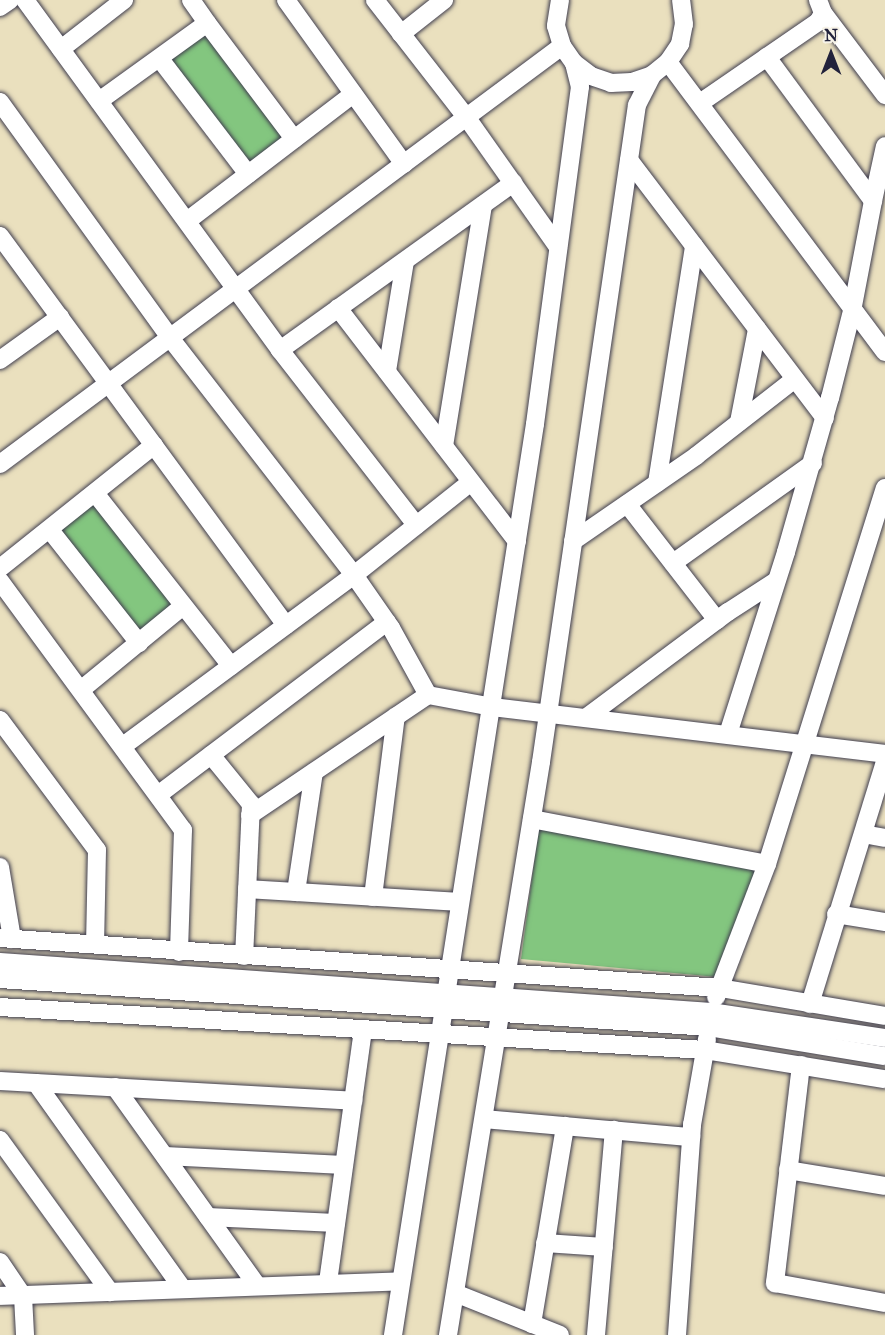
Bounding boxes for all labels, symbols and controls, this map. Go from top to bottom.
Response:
north arrow [801,24,861,84]
text: N [824,26,838,45]

